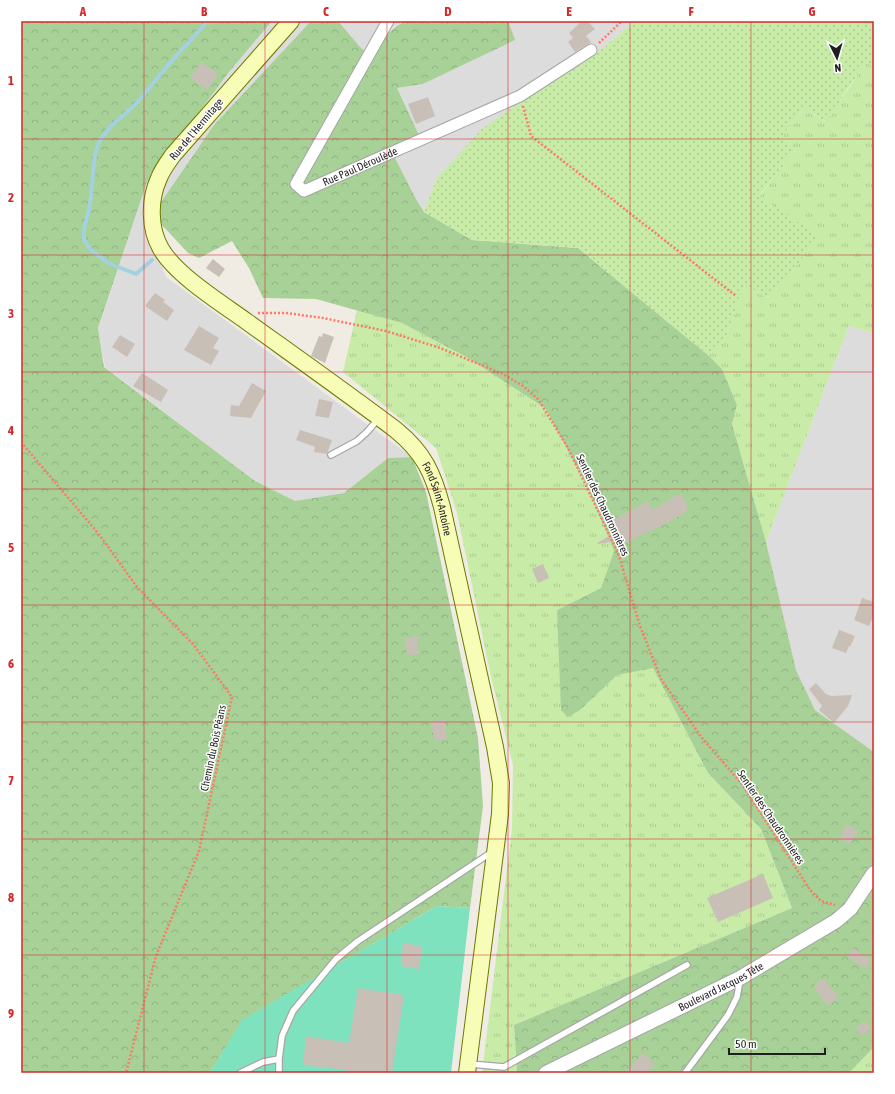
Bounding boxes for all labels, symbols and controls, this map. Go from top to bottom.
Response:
text: A [79,4,87,19]
text: B [201,4,208,19]
text: C [323,4,329,19]
text: D [444,4,452,19]
text: E [566,4,572,19]
text: F [688,4,694,19]
text: G [809,4,816,19]
north arrow [817,38,857,78]
text: N [834,62,842,74]
text: 1 [8,73,14,88]
street label: Rue de l'Hermitage [167,96,225,162]
street label: Rue Paul Déroulède [321,145,399,188]
text: 2 [8,190,14,205]
text: 3 [8,306,14,321]
text: 4 [7,423,14,438]
street label: Sentier des Chaudronnières [574,452,632,558]
street label: Fond Saint-Antoine [420,460,454,537]
text: 5 [8,540,14,555]
text: 6 [8,656,14,671]
street label: Chemin du Bois Péans [198,704,228,792]
street label: Sentier des Chaudronnières [735,768,807,866]
text: 7 [8,773,14,788]
text: 8 [8,890,14,905]
street label: Boulevard Jacques Tête [676,960,765,1013]
text: 9 [8,1006,14,1021]
scale bar [729,1030,825,1056]
text: 50 m [735,1037,757,1051]

